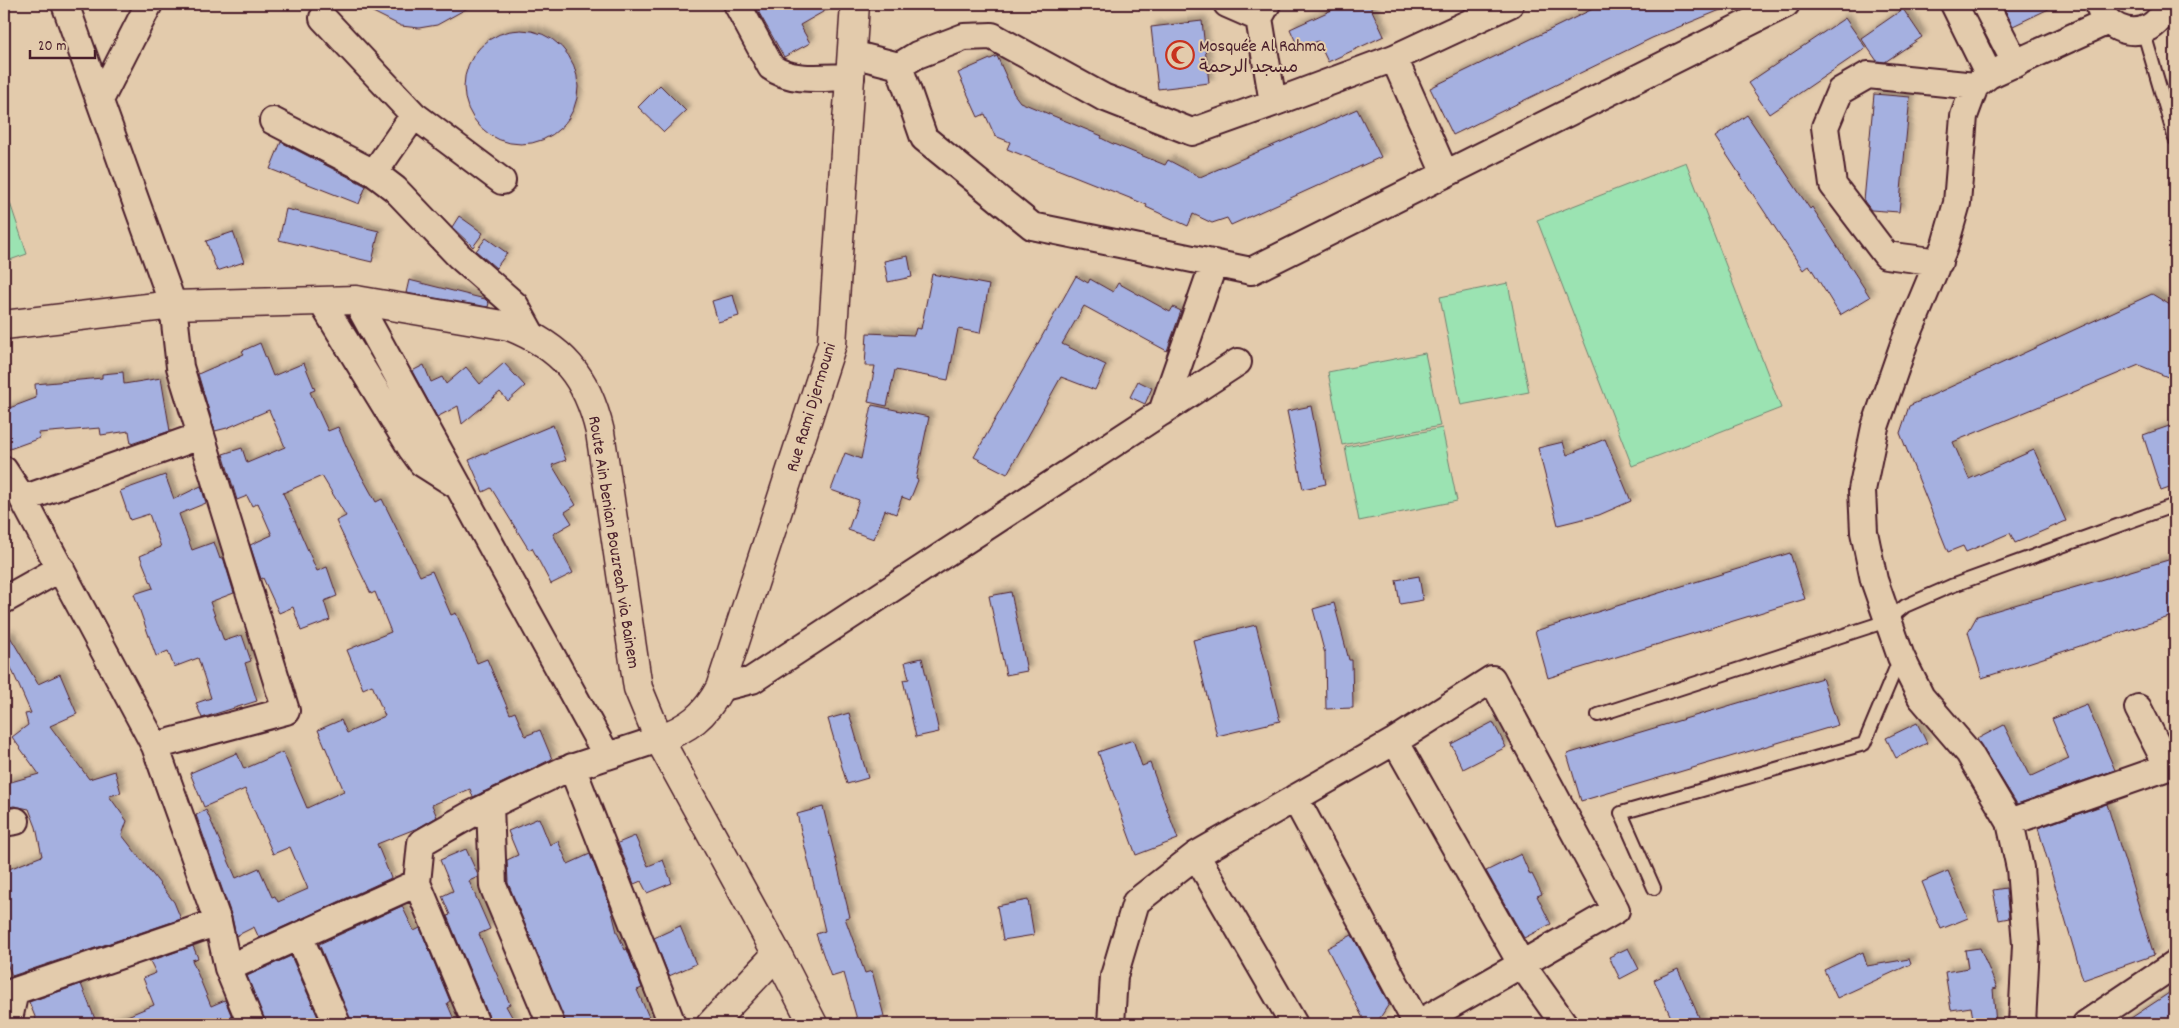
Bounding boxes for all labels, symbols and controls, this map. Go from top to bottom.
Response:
scale bar [30,28,95,60]
place label: Mosquée Al Rahma مسجد الرحمة [1199,35,1326,81]
text: 20 m [38,36,66,58]
mosque icon: Mosquée Al Rahma مسجد الرحمة [1165,40,1195,70]
street label: Rue Rami Djermouni [781,340,844,475]
street label: Route Ain benian Bouzreah via Bainem [580,414,645,671]

